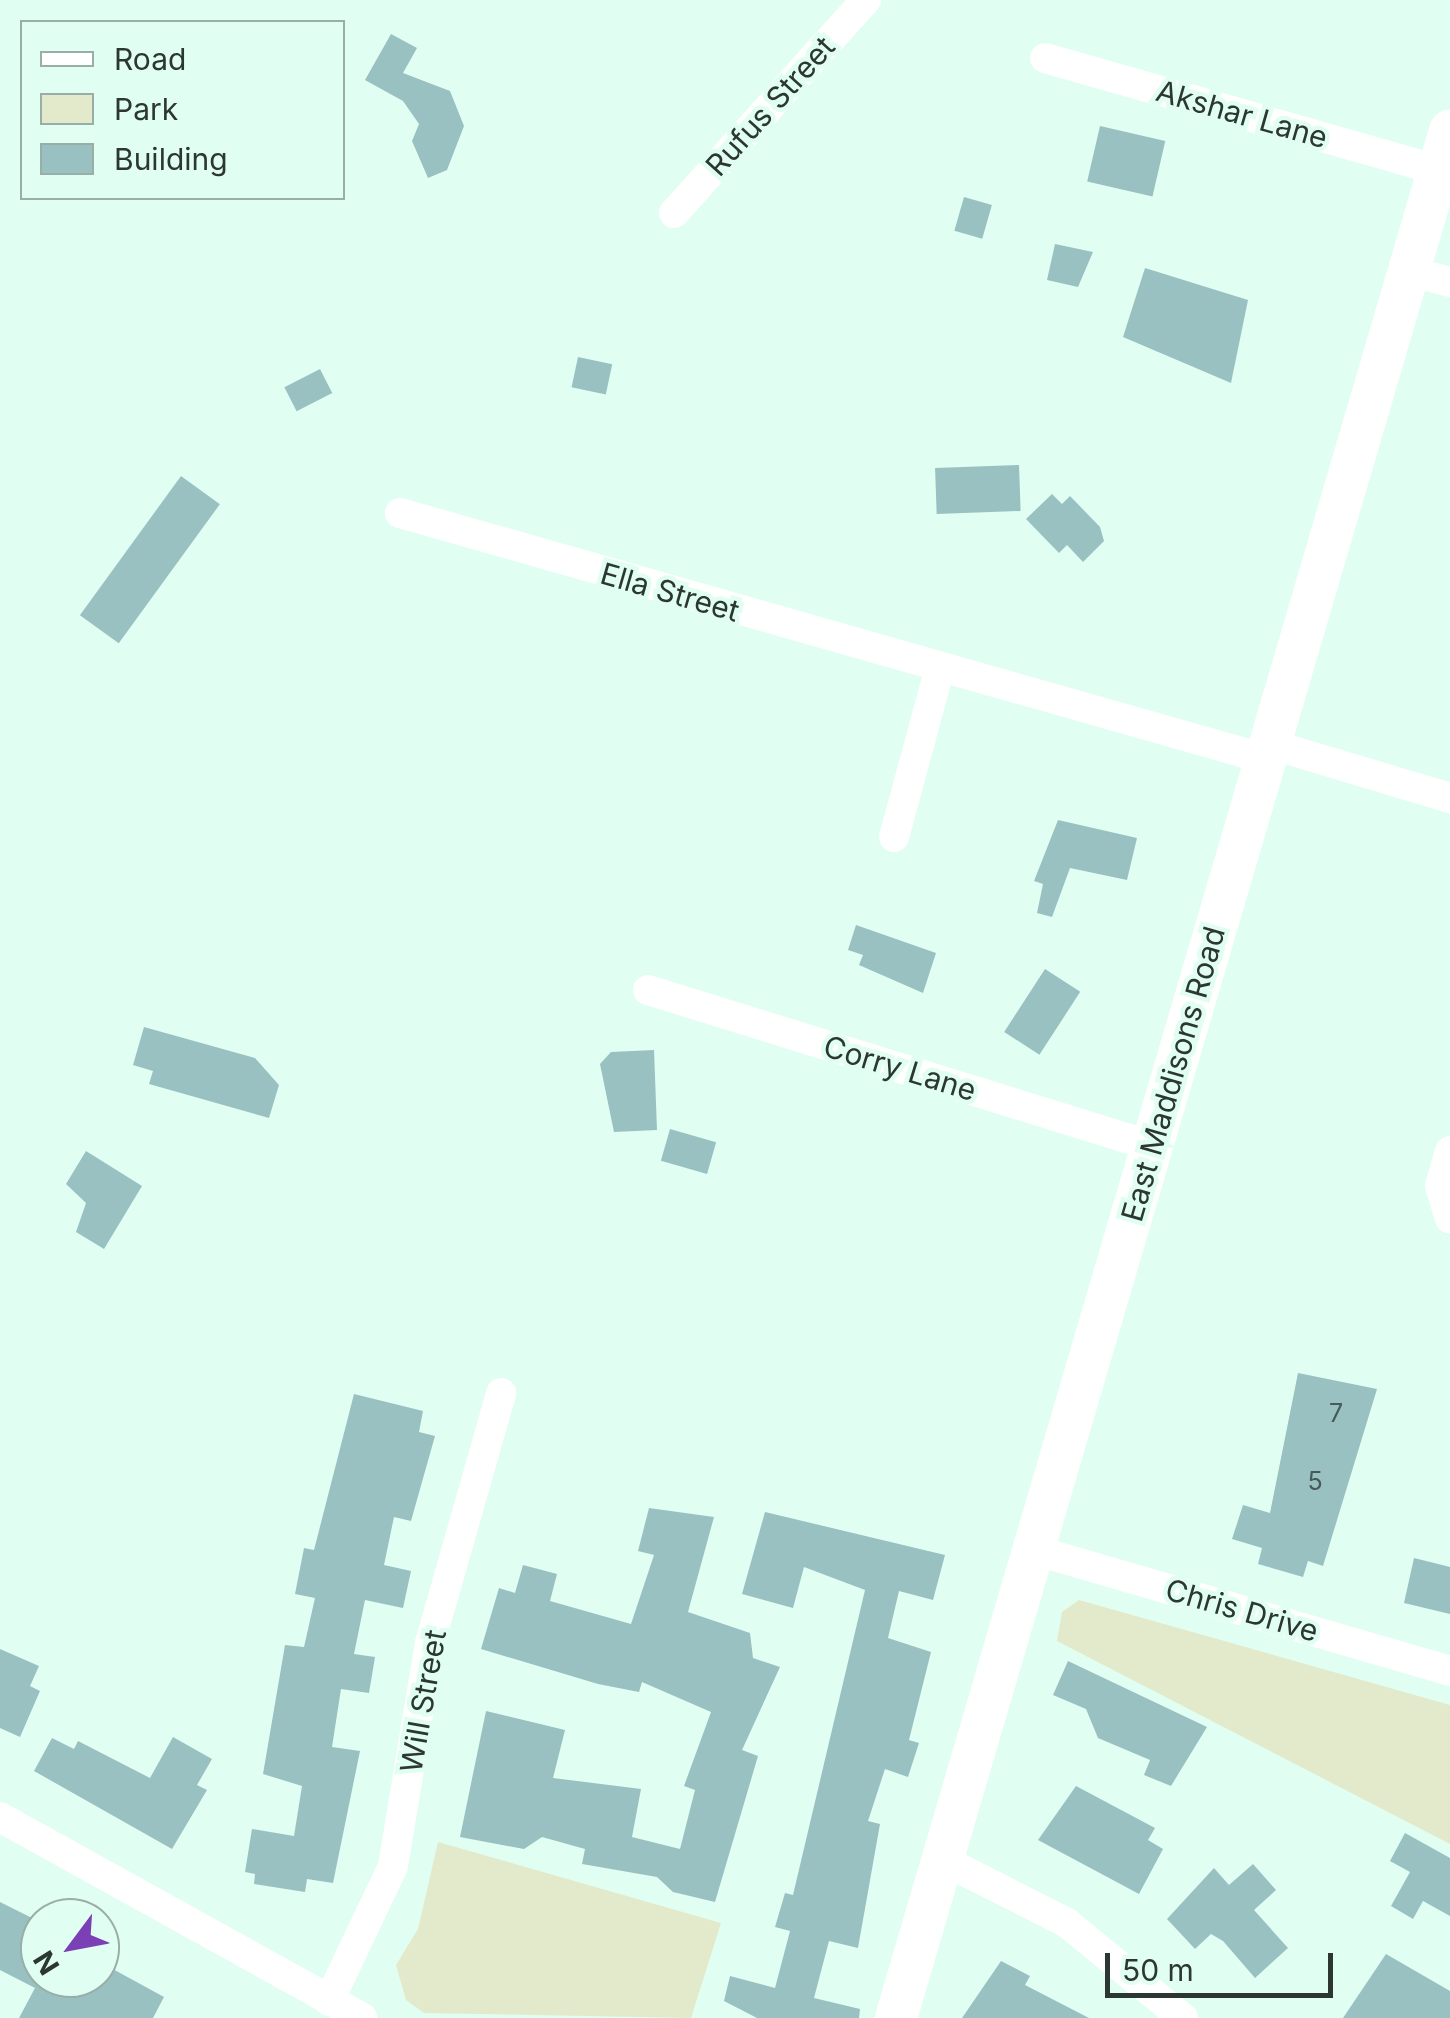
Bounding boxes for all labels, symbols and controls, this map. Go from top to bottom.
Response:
legend [20,20,345,200]
street label: Rufus Street [698,29,842,183]
text: Road [114,41,186,77]
street label: Akshar Lane [1152,72,1332,156]
text: Park [114,91,178,127]
text: Building [114,141,228,177]
street label: Ella Street [597,555,743,629]
street label: East Maddisons Road [1114,922,1232,1226]
street label: Corry Lane [819,1028,981,1108]
house number: 7 [1329,1398,1343,1428]
house number: 5 [1307,1466,1323,1496]
street label: Chris Drive [1161,1571,1323,1649]
street label: Will Street [393,1627,453,1775]
north arrow [20,1898,120,1998]
scale bar [1110,1933,1338,1995]
text: N [26,1945,66,1981]
text: 50 m [1122,1952,1194,1988]

